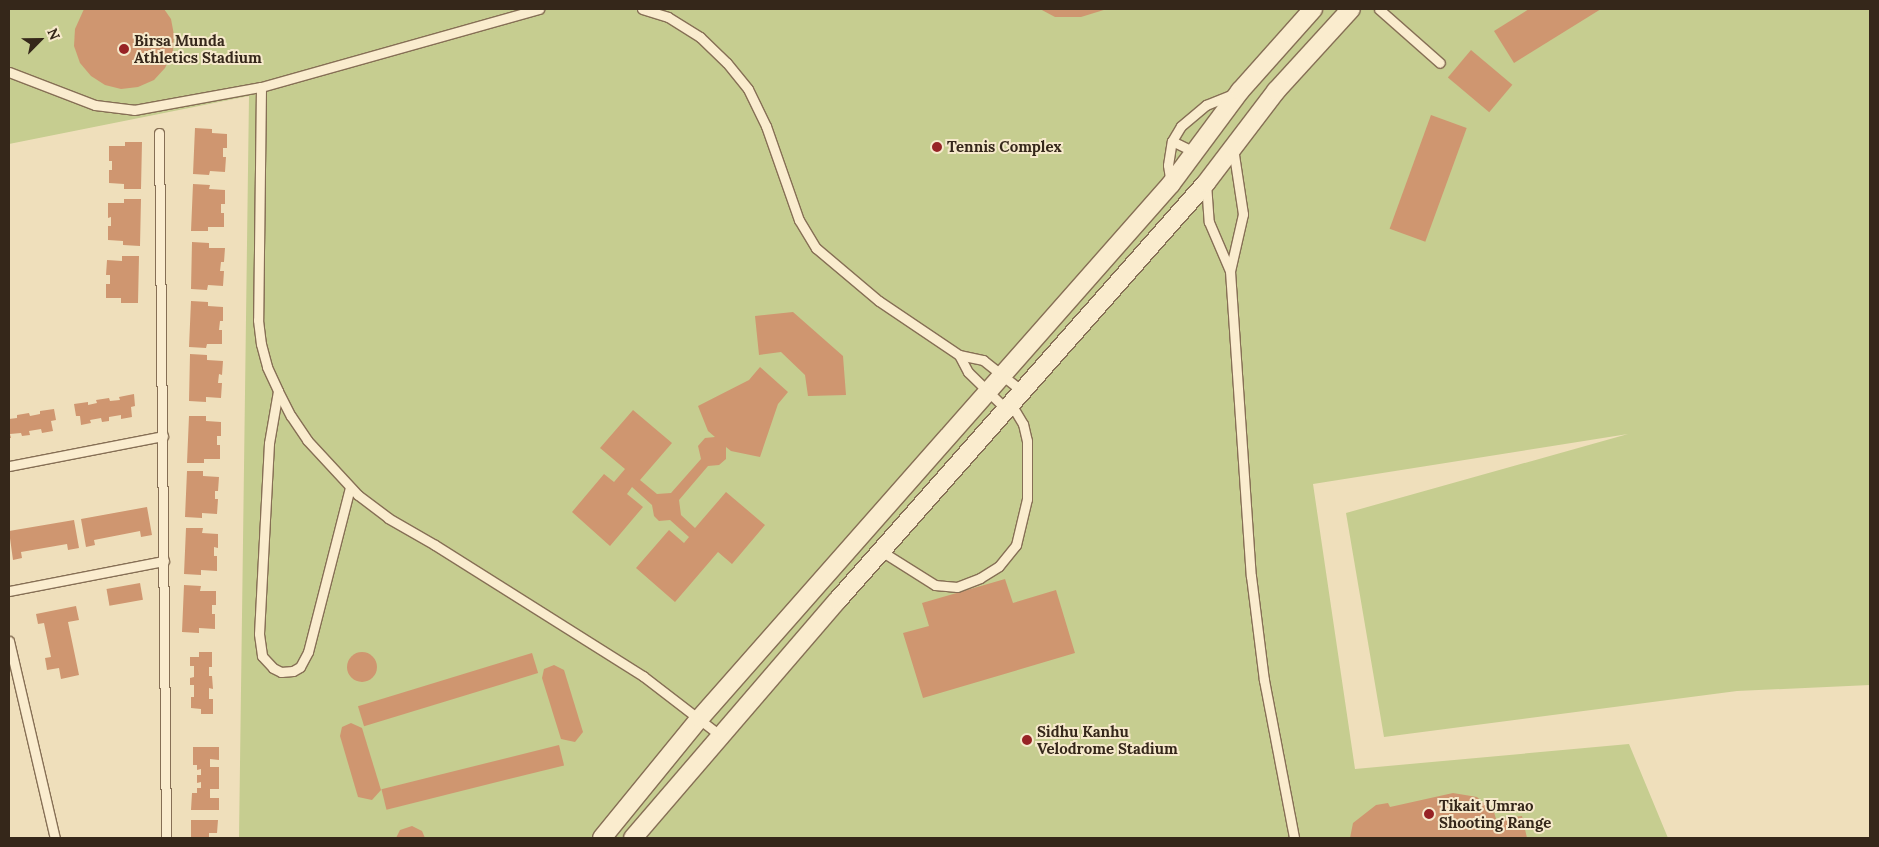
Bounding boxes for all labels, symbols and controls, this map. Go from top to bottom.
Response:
north arrow [15,15,65,65]
text: N [43,26,64,43]
place label: Birsa Munda Athletics Stadium [134,31,262,66]
marker: Birsa Munda Athletics Stadium [118,43,130,55]
place label: Tennis Complex [947,138,1062,156]
marker: Tennis Complex [931,141,943,153]
place label: Sidhu Kanhu Velodrome Stadium [1037,722,1178,757]
marker: Sidhu Kanhu Velodrome Stadium [1021,734,1033,746]
place label: Tikait Umrao Shooting Range [1439,796,1551,831]
marker: Tikait Umrao Shooting Range [1423,808,1435,820]

